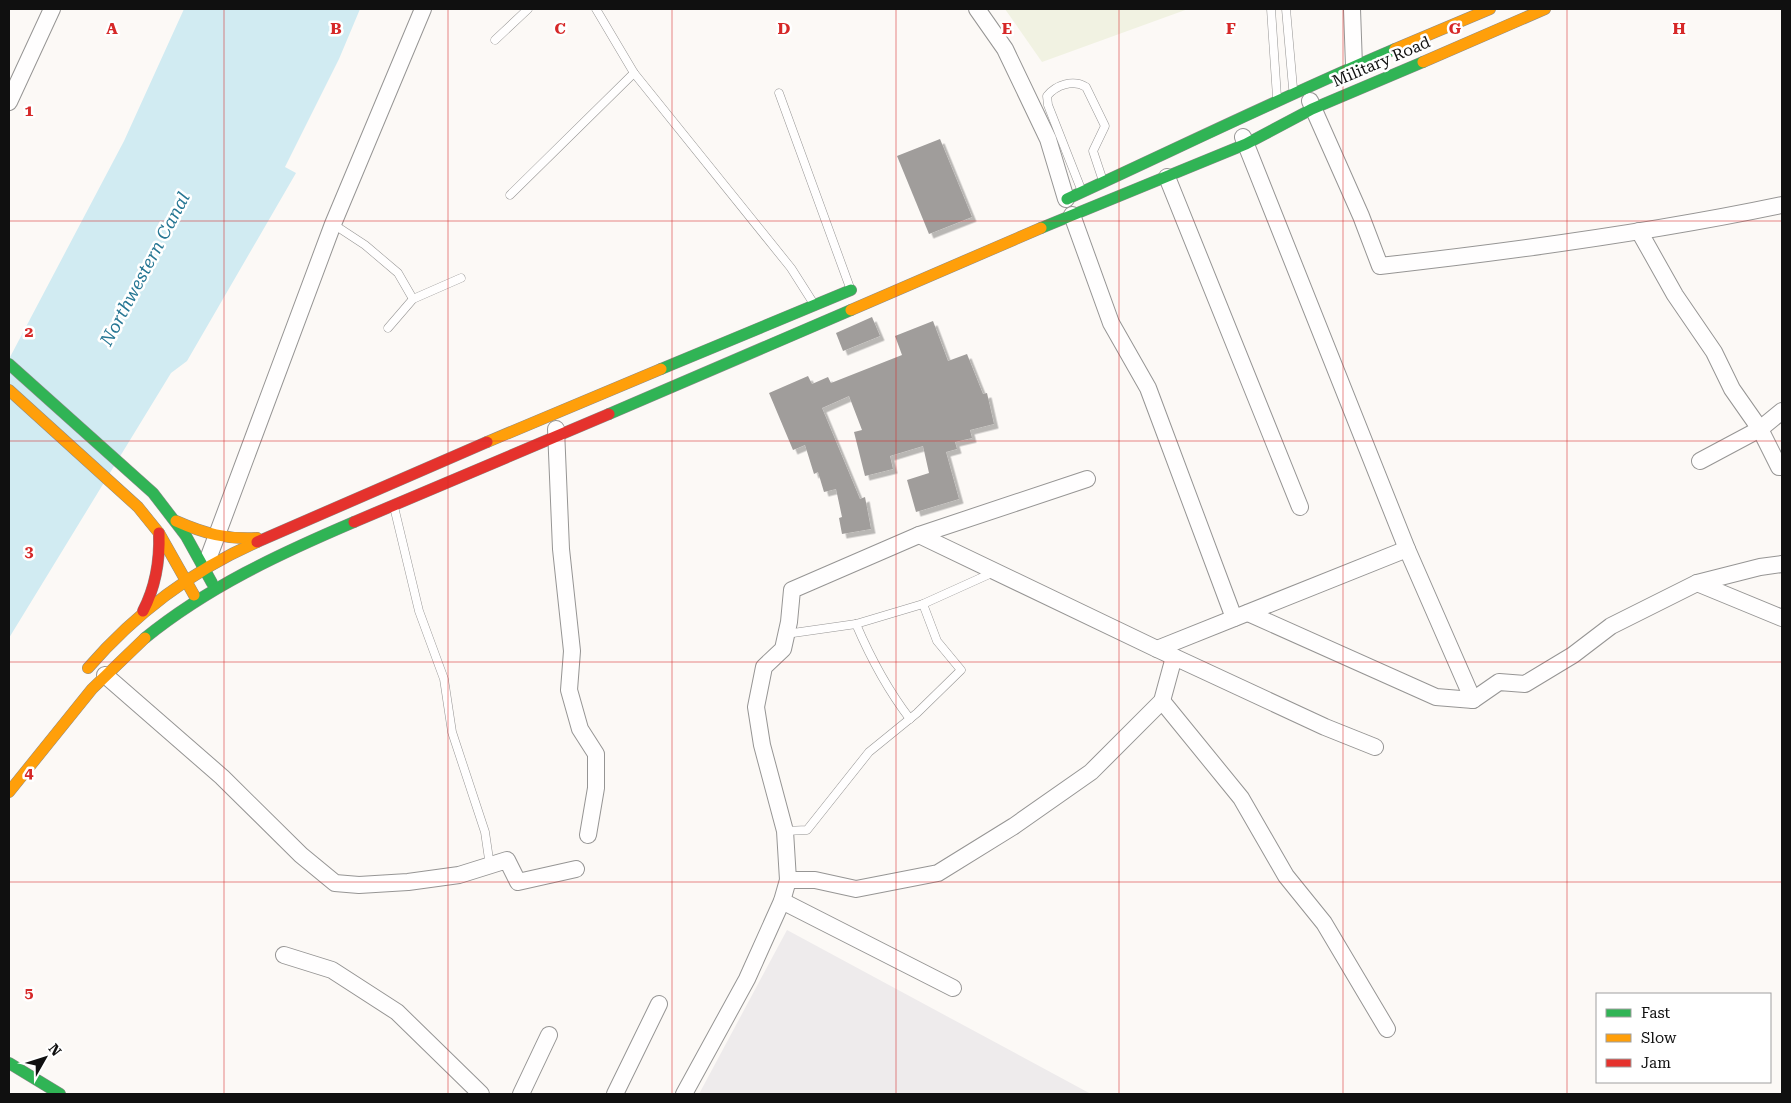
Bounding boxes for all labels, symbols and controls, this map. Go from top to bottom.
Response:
text: A [106,19,118,38]
text: B [330,19,342,38]
text: C [554,19,566,38]
text: D [778,19,791,38]
text: E [1002,19,1012,38]
text: F [1226,19,1236,38]
text: G [1449,19,1462,38]
text: H [1672,19,1686,38]
street label: Military Road [1329,32,1433,91]
text: 1 [25,101,34,120]
water label: Northwestern Canal [95,188,194,350]
text: 2 [25,322,34,341]
text: 3 [25,542,34,561]
text: 4 [25,763,34,782]
text: 5 [25,983,34,1002]
legend [1596,993,1771,1083]
text: Fast [1641,1004,1671,1022]
text: Slow [1641,1029,1677,1047]
north arrow [20,1033,70,1083]
text: N [45,1041,65,1059]
text: Jam [1641,1054,1671,1072]

